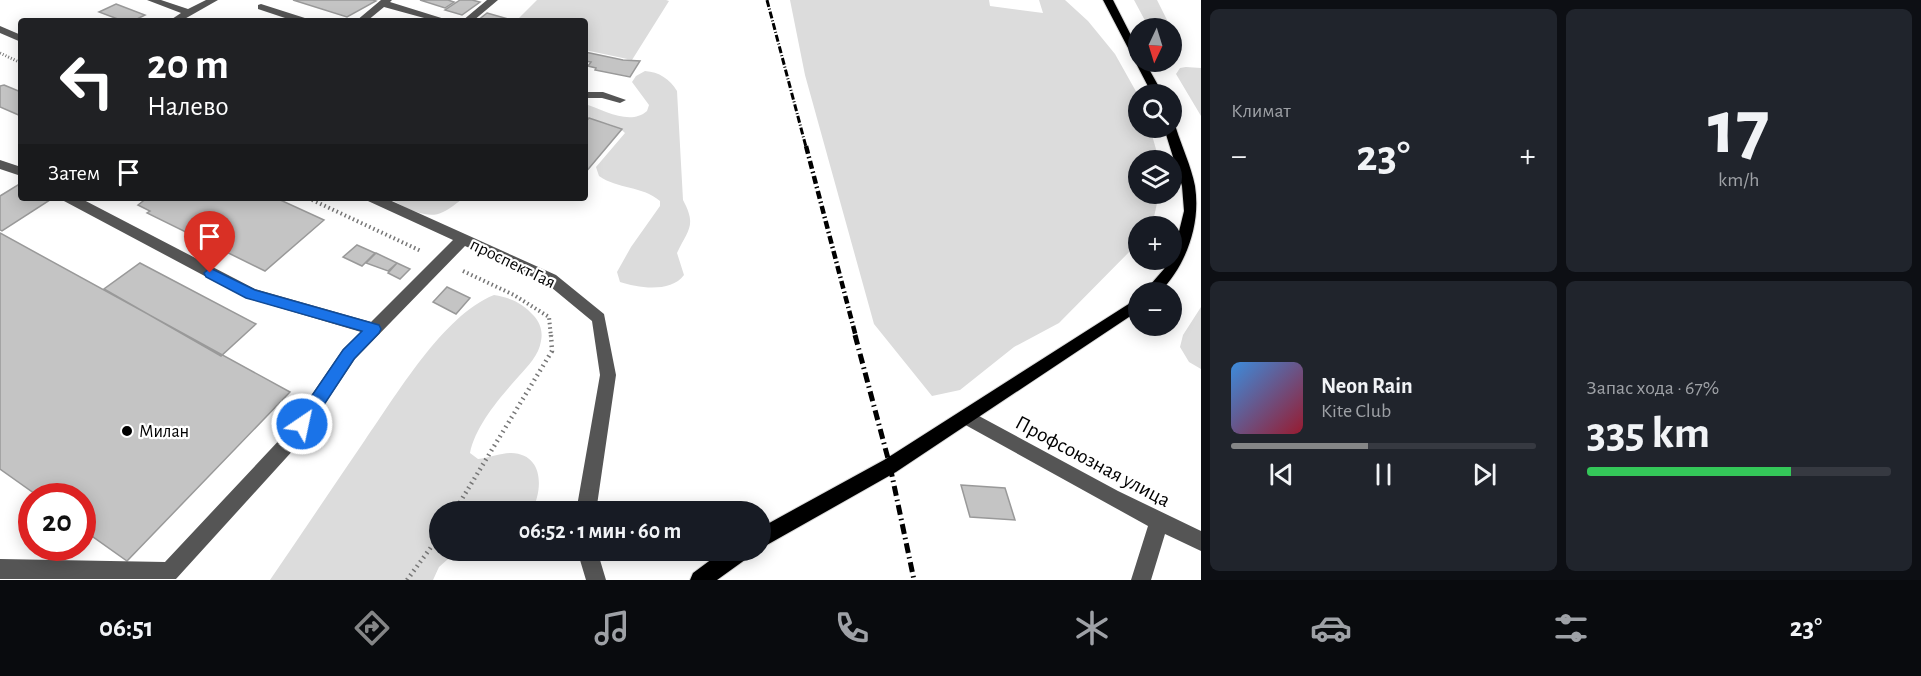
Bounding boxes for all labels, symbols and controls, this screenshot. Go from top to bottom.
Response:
north arrow [1128,18,1182,72]
map controls [1128,18,1182,336]
icon: left [48,42,126,120]
text: 20 m [147,44,229,86]
button: search [1128,84,1182,138]
text: 17 [1708,90,1770,168]
text: Налево [147,93,229,120]
text: Климат [1231,101,1291,121]
text: 23° [1356,134,1410,179]
text: − [1231,140,1247,173]
text: + [1520,140,1536,173]
button: layers [1128,150,1182,204]
icon: arrive [112,156,145,189]
text: Затем [48,162,100,184]
text: km/h [1718,170,1759,190]
pin [184,211,235,273]
button: + [1128,216,1182,270]
icon: arrive [193,220,226,253]
street label: проспект Гая [467,236,558,292]
button: − [1128,282,1182,336]
text: Neon Rain [1321,375,1413,397]
text: Запас хода · 67% [1587,378,1719,398]
position arrow [270,392,334,456]
text: Kite Club [1321,401,1391,421]
text: 335 km [1587,411,1710,456]
street label: Профсоюзная улица [1012,412,1174,511]
place label: Милан [139,423,189,441]
marker: Милан [120,424,134,438]
icon: previous [1265,458,1298,491]
icon: pause [1367,458,1400,491]
icon: next [1468,458,1501,491]
speed limit sign: 20 [18,483,96,561]
text: 06:52 · 1 мин · 60 m [519,520,681,542]
icon: directions [351,607,393,649]
icon: music [591,607,633,649]
icon: phone [831,607,873,649]
icon: climate [1071,607,1113,649]
icon: car [1310,607,1352,649]
icon: filters [1550,607,1592,649]
text: 06:51 [99,614,154,641]
text: 23° [1790,614,1822,641]

